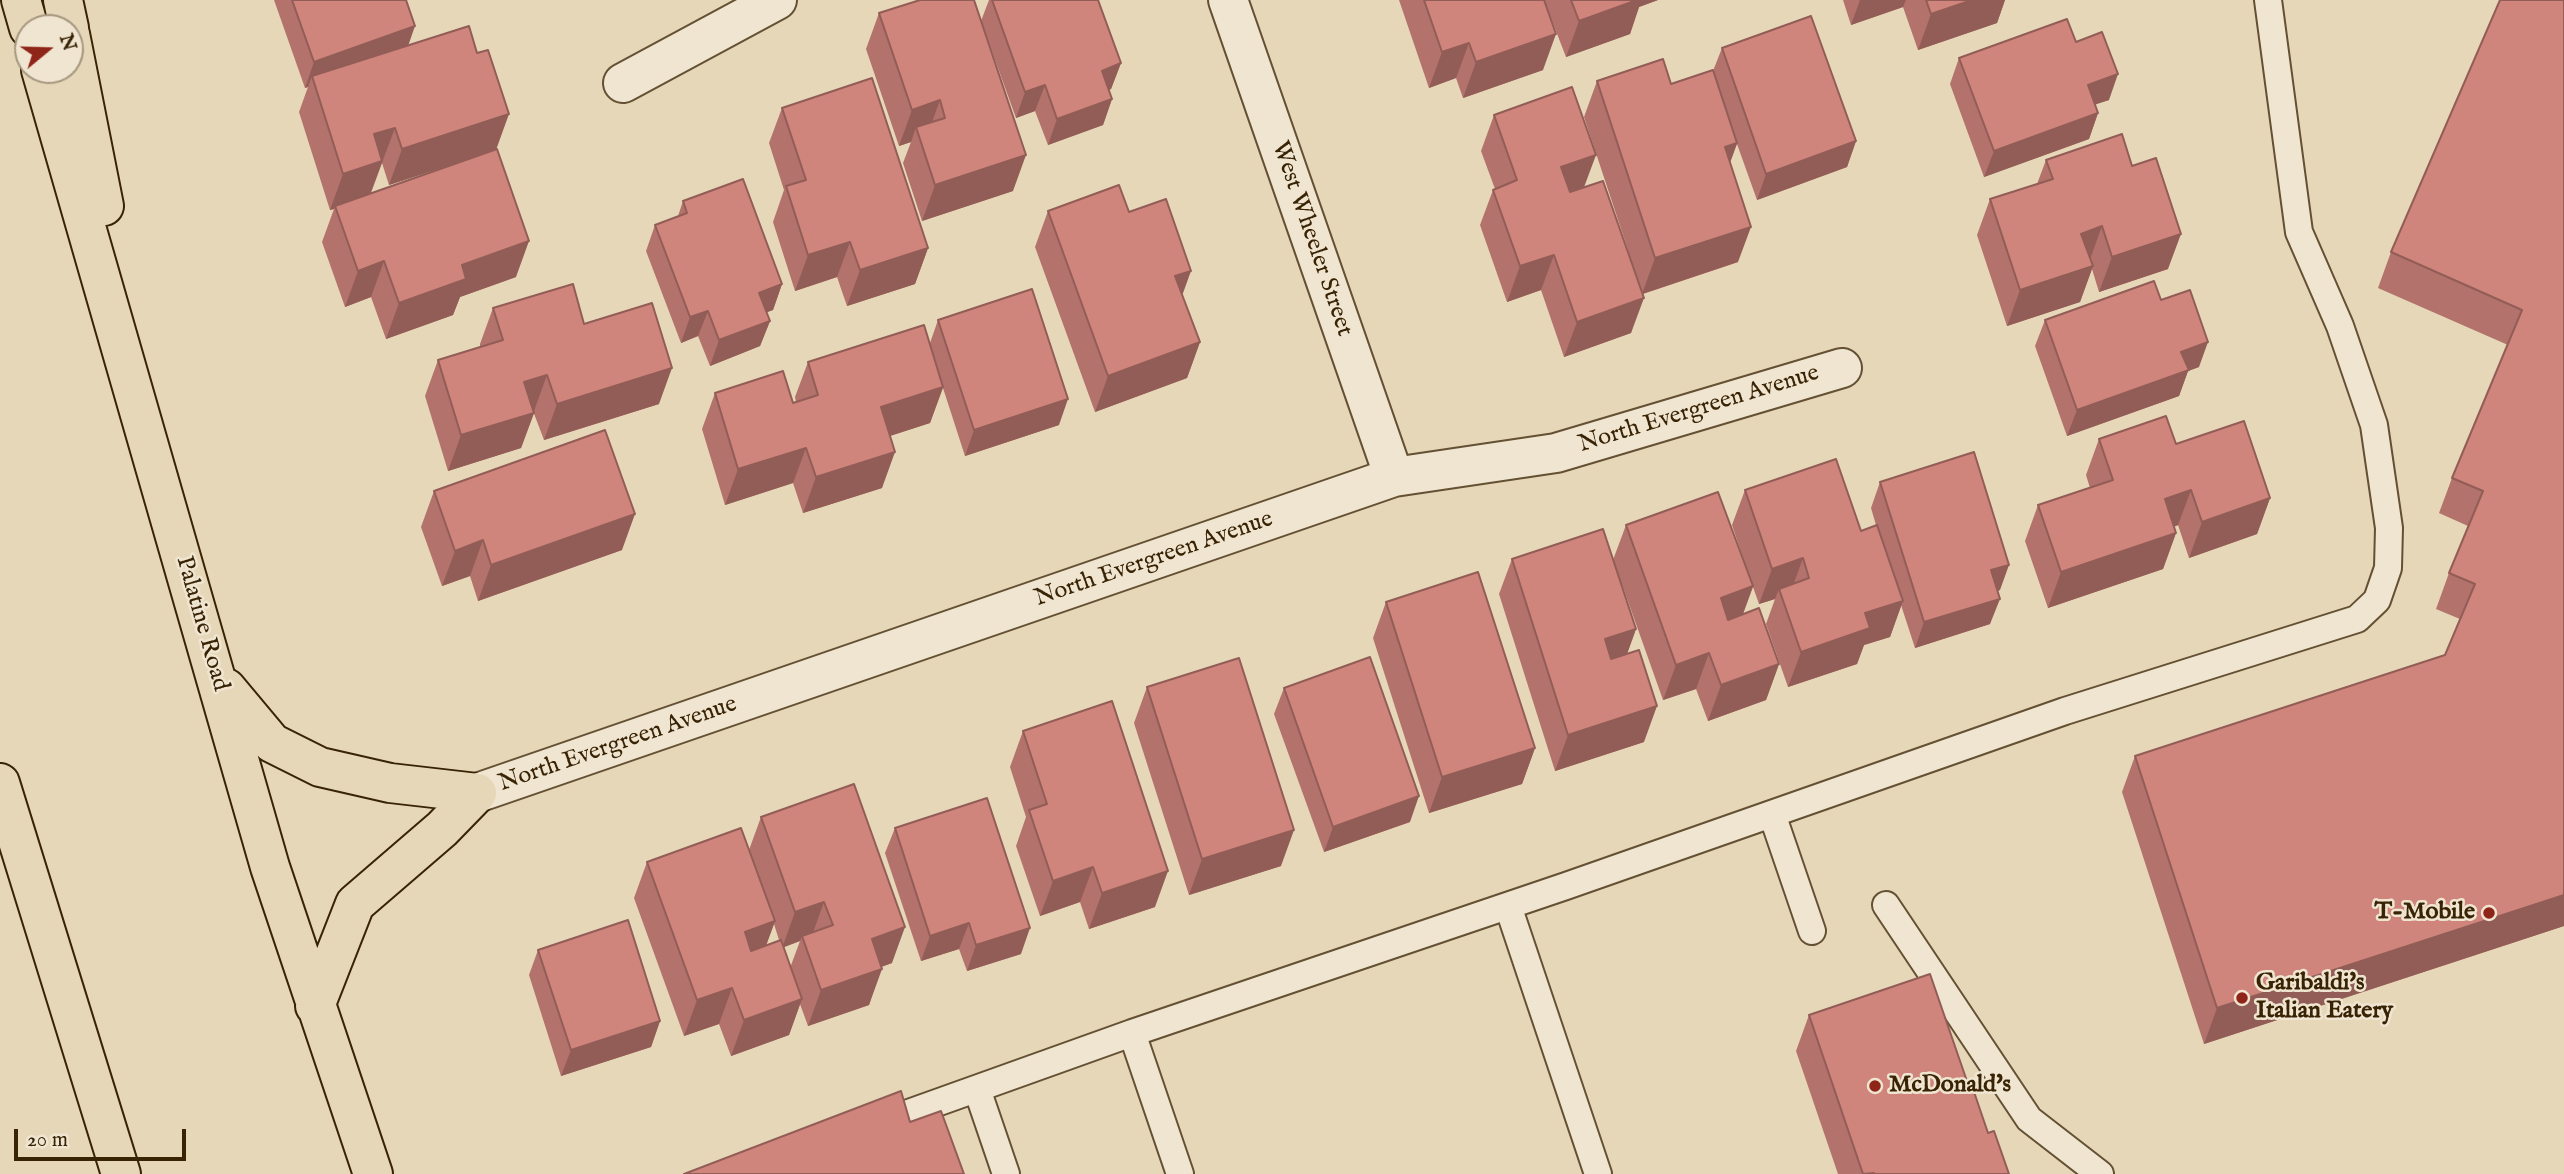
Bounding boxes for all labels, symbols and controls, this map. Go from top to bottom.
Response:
north arrow [14,14,84,84]
text: N [53,31,81,54]
street label: West Wheeler Street [1264,138,1358,340]
street label: North Evergreen Avenue [1575,360,1823,460]
street label: North Evergreen Avenue [1031,506,1277,614]
street label: Palatine Road [168,553,234,695]
street label: North Evergreen Avenue [495,691,741,799]
place label: T-Mobile [2375,899,2475,927]
marker: T-Mobile [2481,905,2497,921]
place label: Garibaldi's Italian Eatery [2256,970,2393,1026]
marker: Garibaldi's Italian Eatery [2234,990,2250,1006]
place label: McDonald's [1889,1072,2011,1100]
marker: McDonald's [1867,1078,1883,1094]
scale bar [18,1114,189,1158]
text: 20 m [27,1127,68,1154]

